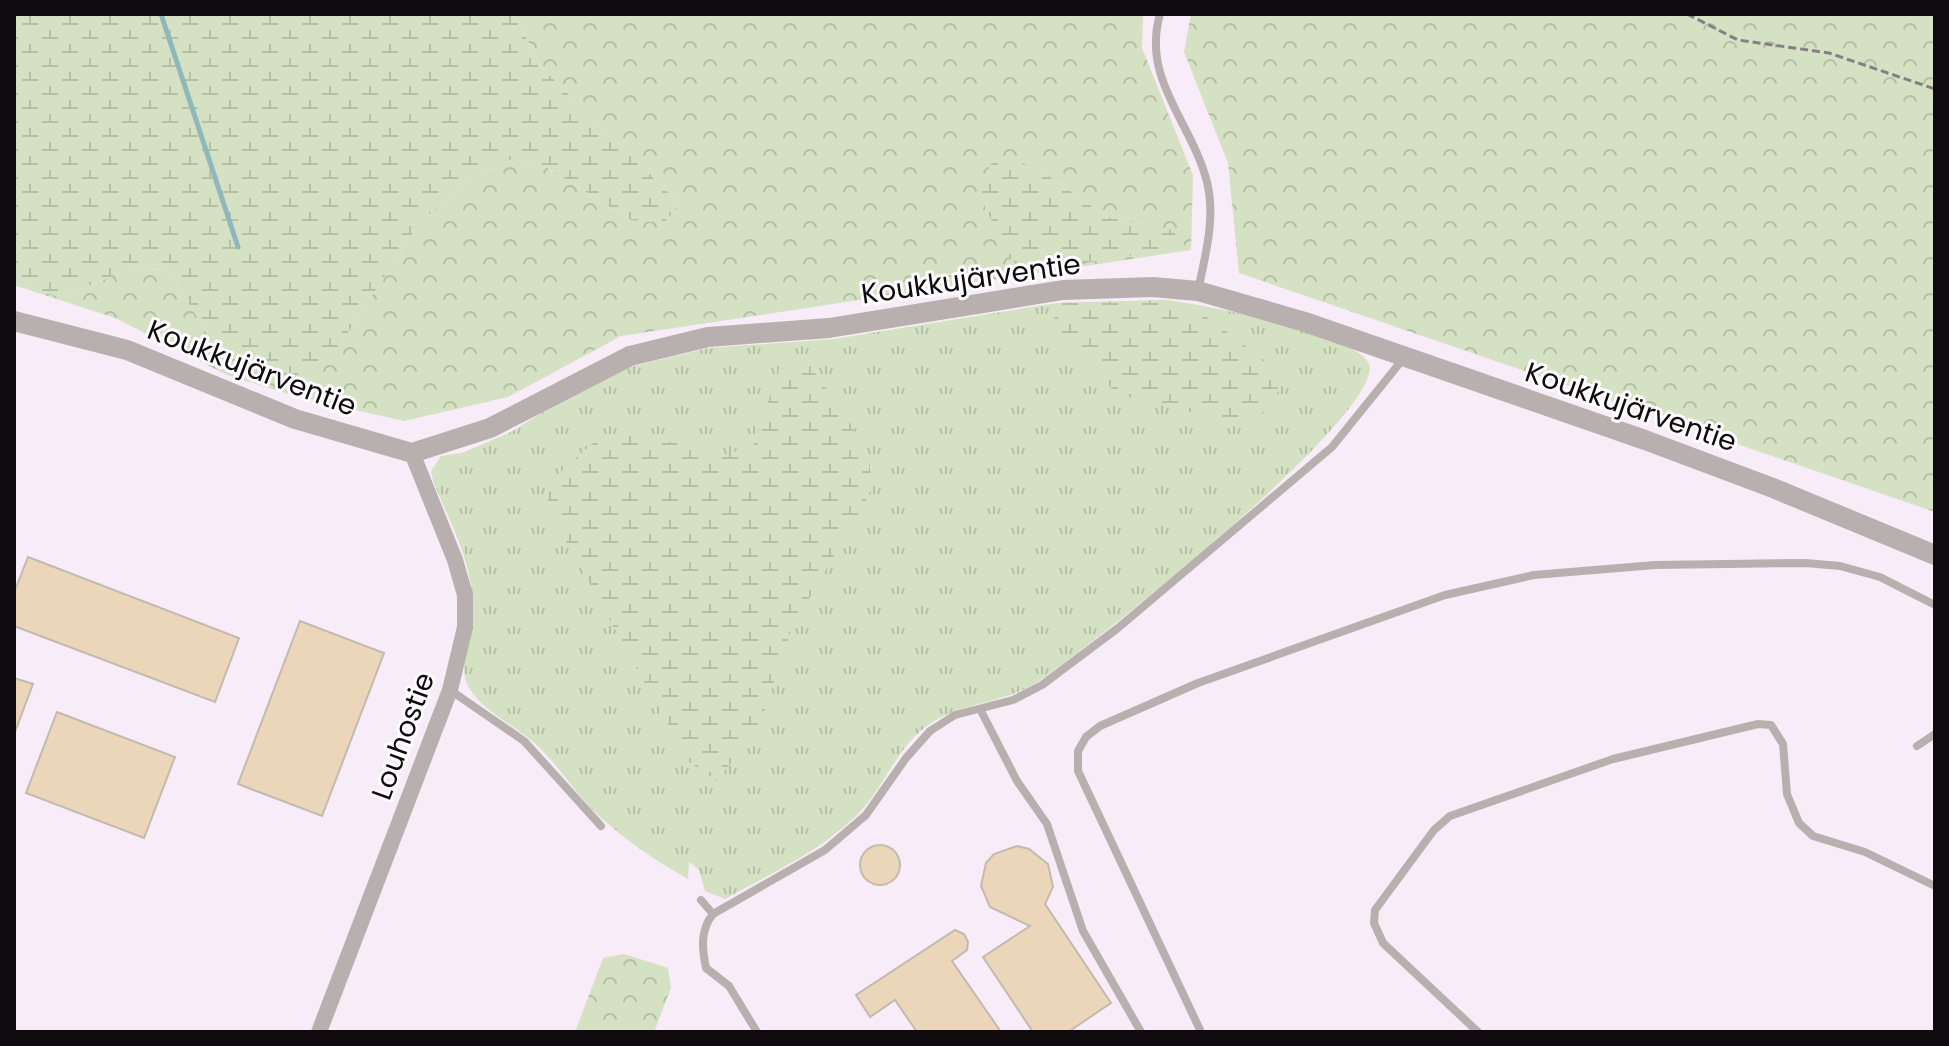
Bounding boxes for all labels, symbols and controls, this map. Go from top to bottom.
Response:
street label: Koukkujärventie [859,244,1083,314]
street label: Koukkujärventie [142,310,362,426]
street label: Koukkujärventie [1520,353,1742,461]
street label: Louhostie [362,667,444,805]

